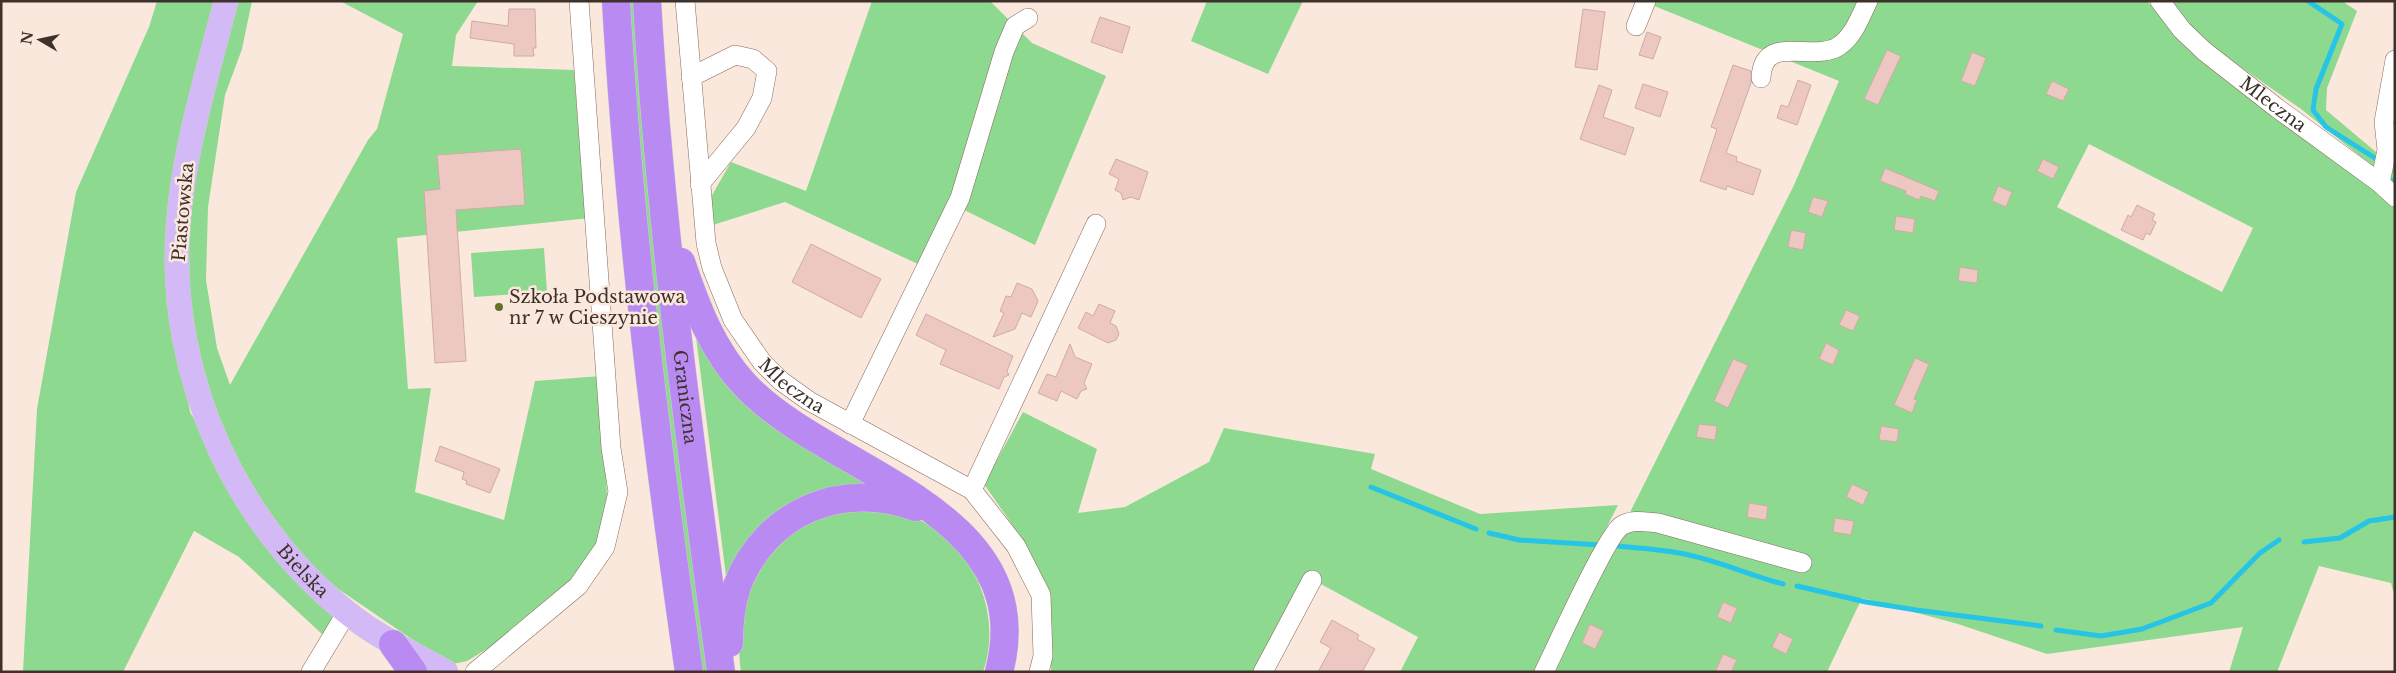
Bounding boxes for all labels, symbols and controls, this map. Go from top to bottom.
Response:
north arrow [15,15,65,65]
text: N [17,30,37,46]
street label: Mleczna [2235,72,2311,137]
street label: Piastowska [168,162,198,262]
place label: Szkoła Podstawowa nr 7 w Cieszynie [509,286,685,329]
marker: Szkoła Podstawowa nr 7 w Cieszynie [493,301,505,313]
street label: Graniczna [668,349,702,446]
street label: Mleczna [754,354,828,418]
street label: Bielska [272,540,333,602]

